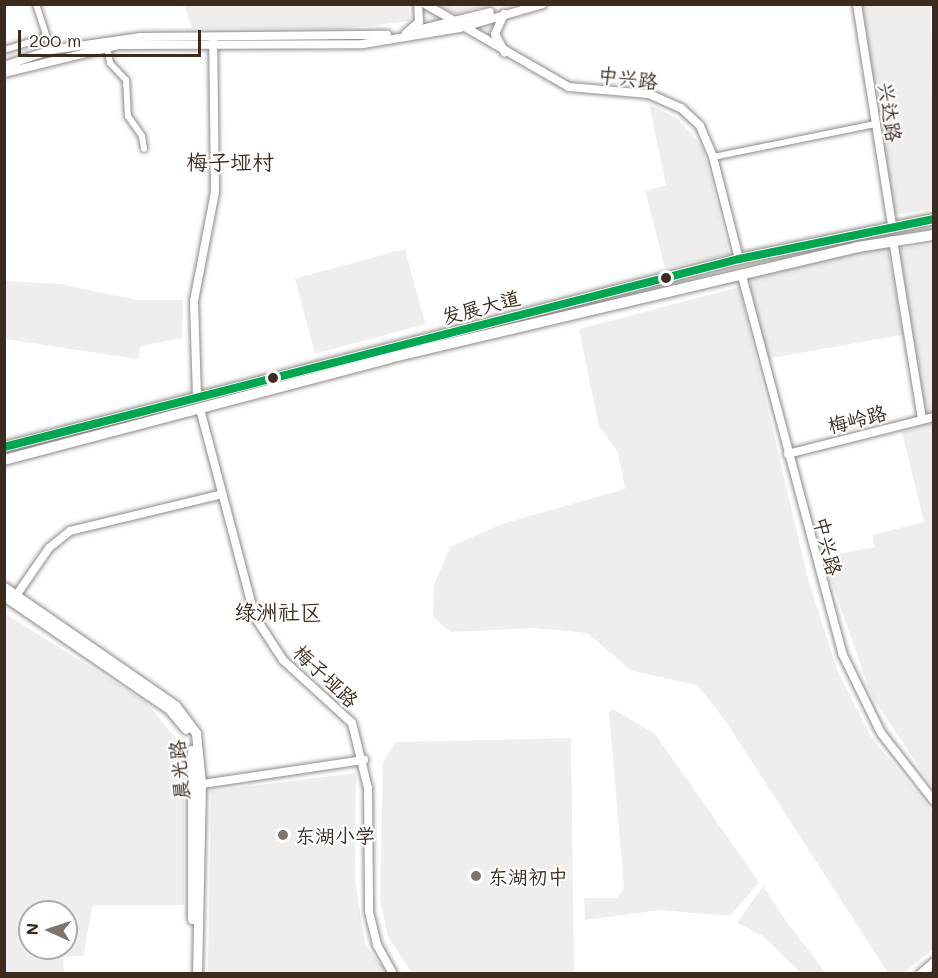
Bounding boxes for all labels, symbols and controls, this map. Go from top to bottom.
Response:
scale bar [21,18,204,56]
text: 200 m [29,28,81,52]
street label: 中兴路 [597,62,659,94]
street label: 兴达路 [873,80,907,144]
district label: 梅子垭村 [186,149,274,175]
unlabelled marker [660,272,672,284]
street label: 发展大道 [439,285,523,329]
unlabelled marker [267,372,279,384]
street label: 梅岭路 [825,400,889,438]
street label: 中兴路 [809,514,847,578]
district label: 绿洲社区 [234,599,322,625]
street label: 梅子垭路 [289,640,363,712]
street label: 晨光路 [164,739,194,801]
place label: 东湖小学 [295,823,375,847]
marker: 东湖小学 [276,828,290,842]
place label: 东湖初中 [488,864,568,888]
marker: 东湖初中 [469,869,483,883]
north arrow [18,900,78,960]
text: N [21,923,42,936]

